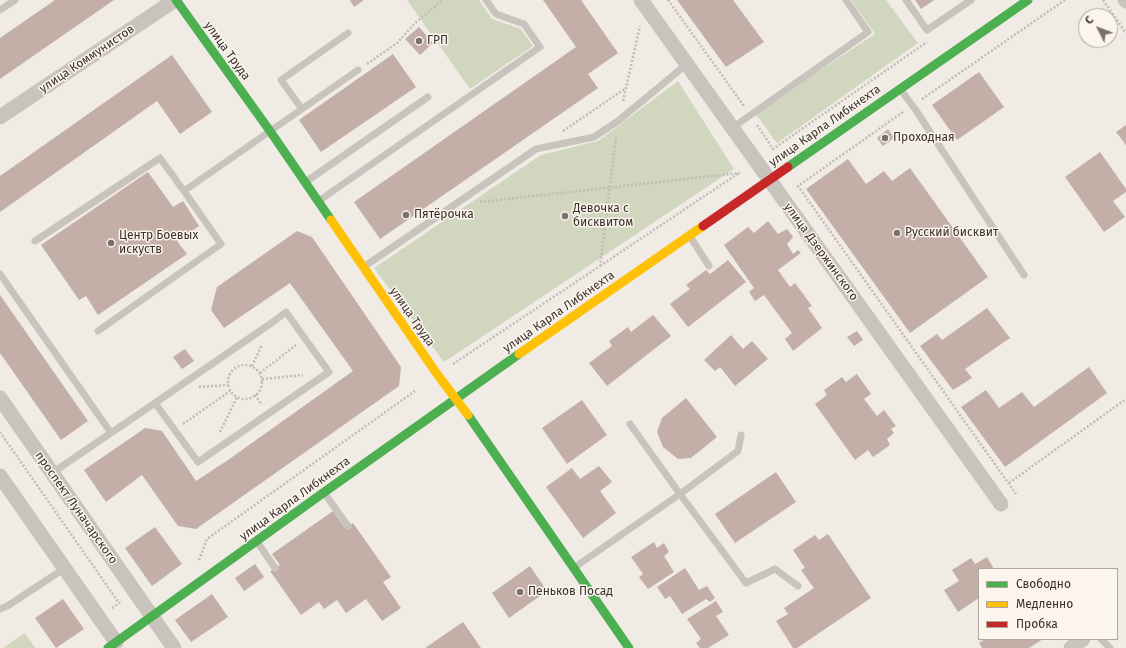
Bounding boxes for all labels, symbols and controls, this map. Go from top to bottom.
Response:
north arrow [1078,8,1118,48]
text: С [1083,14,1096,27]
street label: улица Труда [201,19,253,83]
street label: улица Коммунистов [37,22,137,96]
place label: ГРП [427,34,448,48]
marker: ГРП [414,36,424,46]
street label: улица Карла Либкнехта [766,82,884,170]
place label: Проходная [893,131,955,145]
marker: Проходная [880,133,890,143]
street label: улица Дзержинского [781,200,861,304]
place label: Девочка с бисквитом [573,202,633,230]
place label: Пятёрочка [414,208,474,222]
marker: Пятёрочка [401,210,411,220]
marker: Девочка с бисквитом [560,211,570,221]
place label: Русский бисквит [905,226,998,240]
marker: Русский бисквит [892,228,902,238]
place label: Центр Боевых искуств [119,229,198,257]
marker: Центр Боевых искуств [106,238,116,248]
street label: улица Карла Либкнехта [500,268,618,356]
street label: улица Труда [386,285,438,349]
street label: проспект Луначарского [32,449,120,567]
street label: улица Карла Либкнехта [237,454,353,544]
legend [978,568,1118,640]
text: Свободно [1016,577,1071,591]
place label: Пеньков Посад [528,585,613,599]
marker: Пеньков Посад [515,587,525,597]
text: Медленно [1016,597,1073,611]
text: Пробка [1016,617,1058,631]

